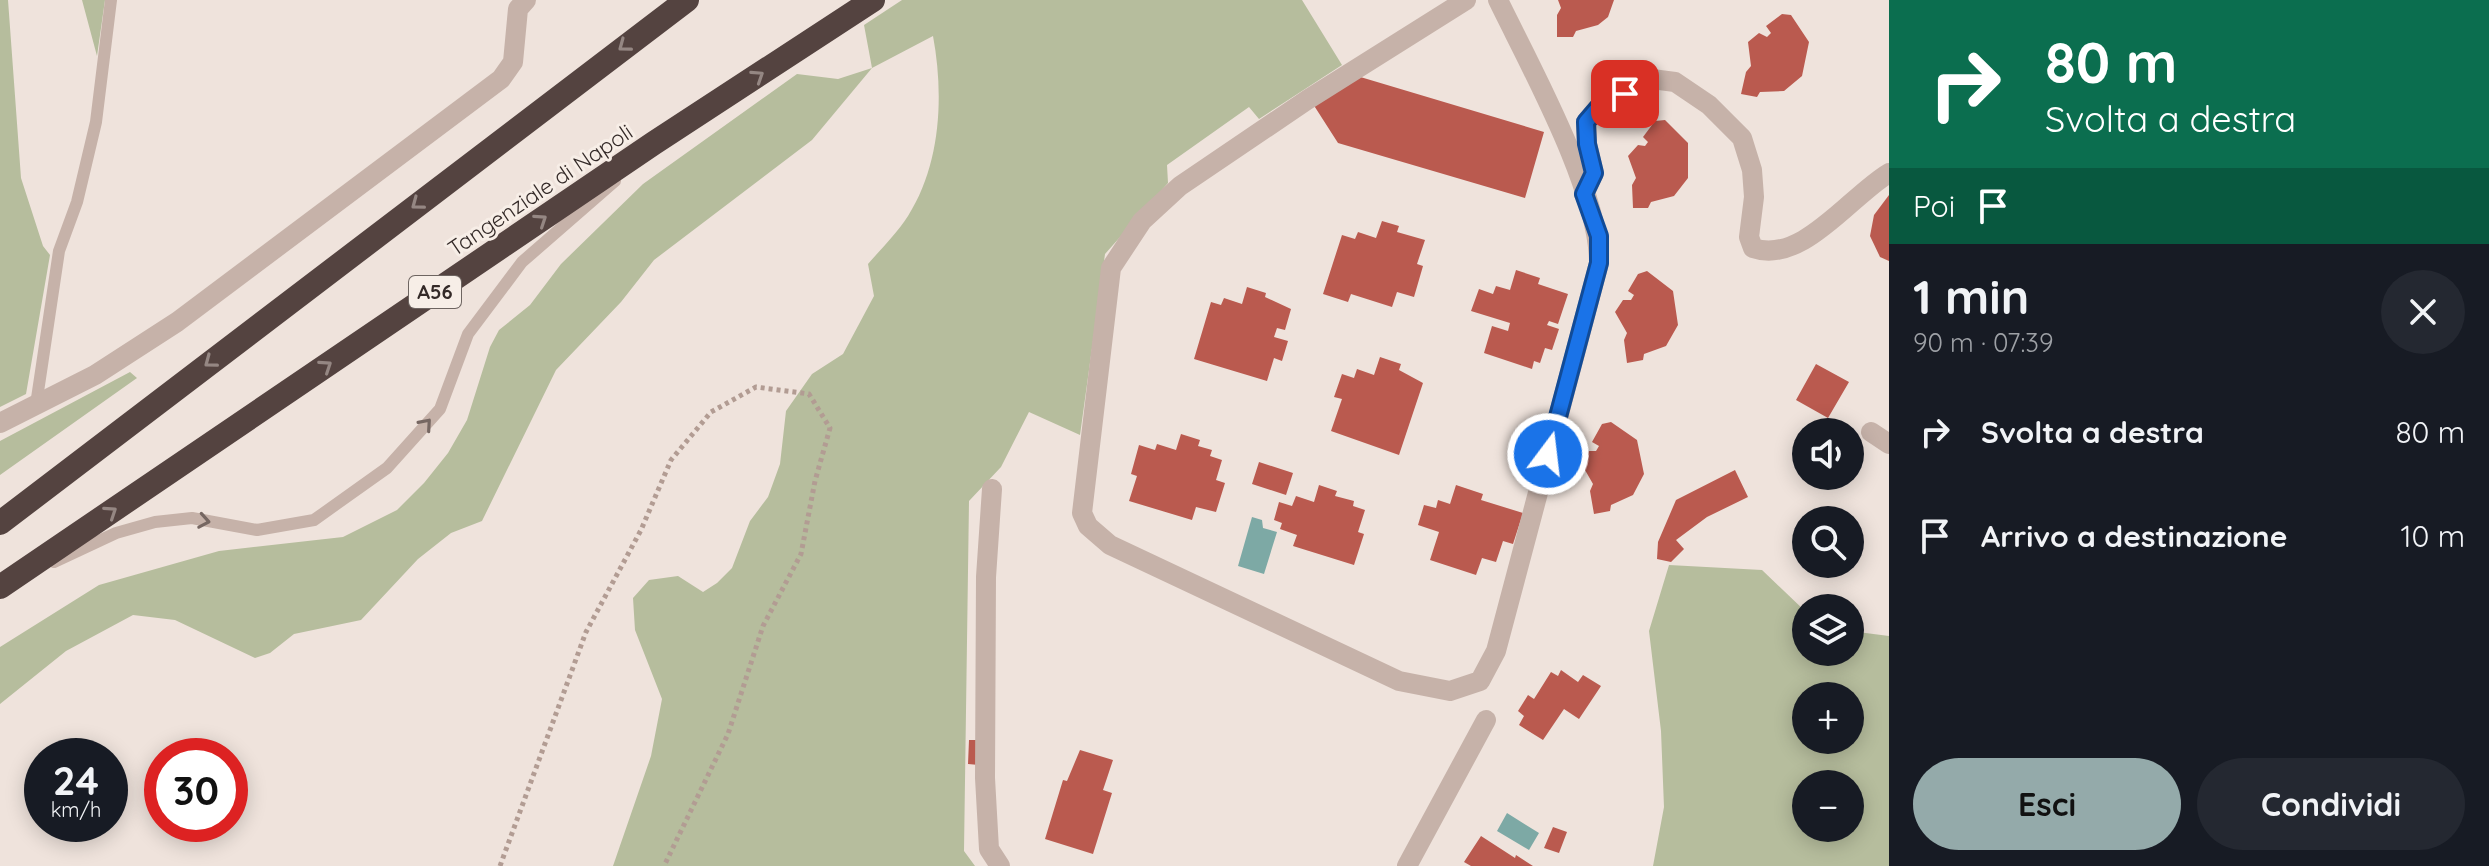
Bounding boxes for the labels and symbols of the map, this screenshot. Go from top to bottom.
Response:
one-way arrow [618,37,633,51]
pin [1591,60,1659,128]
one-way arrow [749,71,764,86]
street label: Tangenziale di Napoli [442,118,638,262]
one-way arrow [411,195,426,209]
one-way arrow [533,215,547,230]
road number: A56 [409,276,461,308]
one-way arrow [205,352,219,366]
one-way arrow [318,361,332,376]
position arrow [1506,412,1590,496]
one-way arrow [416,419,430,434]
one-way arrow [102,507,117,522]
one-way arrow [197,511,211,528]
speed limit sign: 30 [144,738,248,842]

